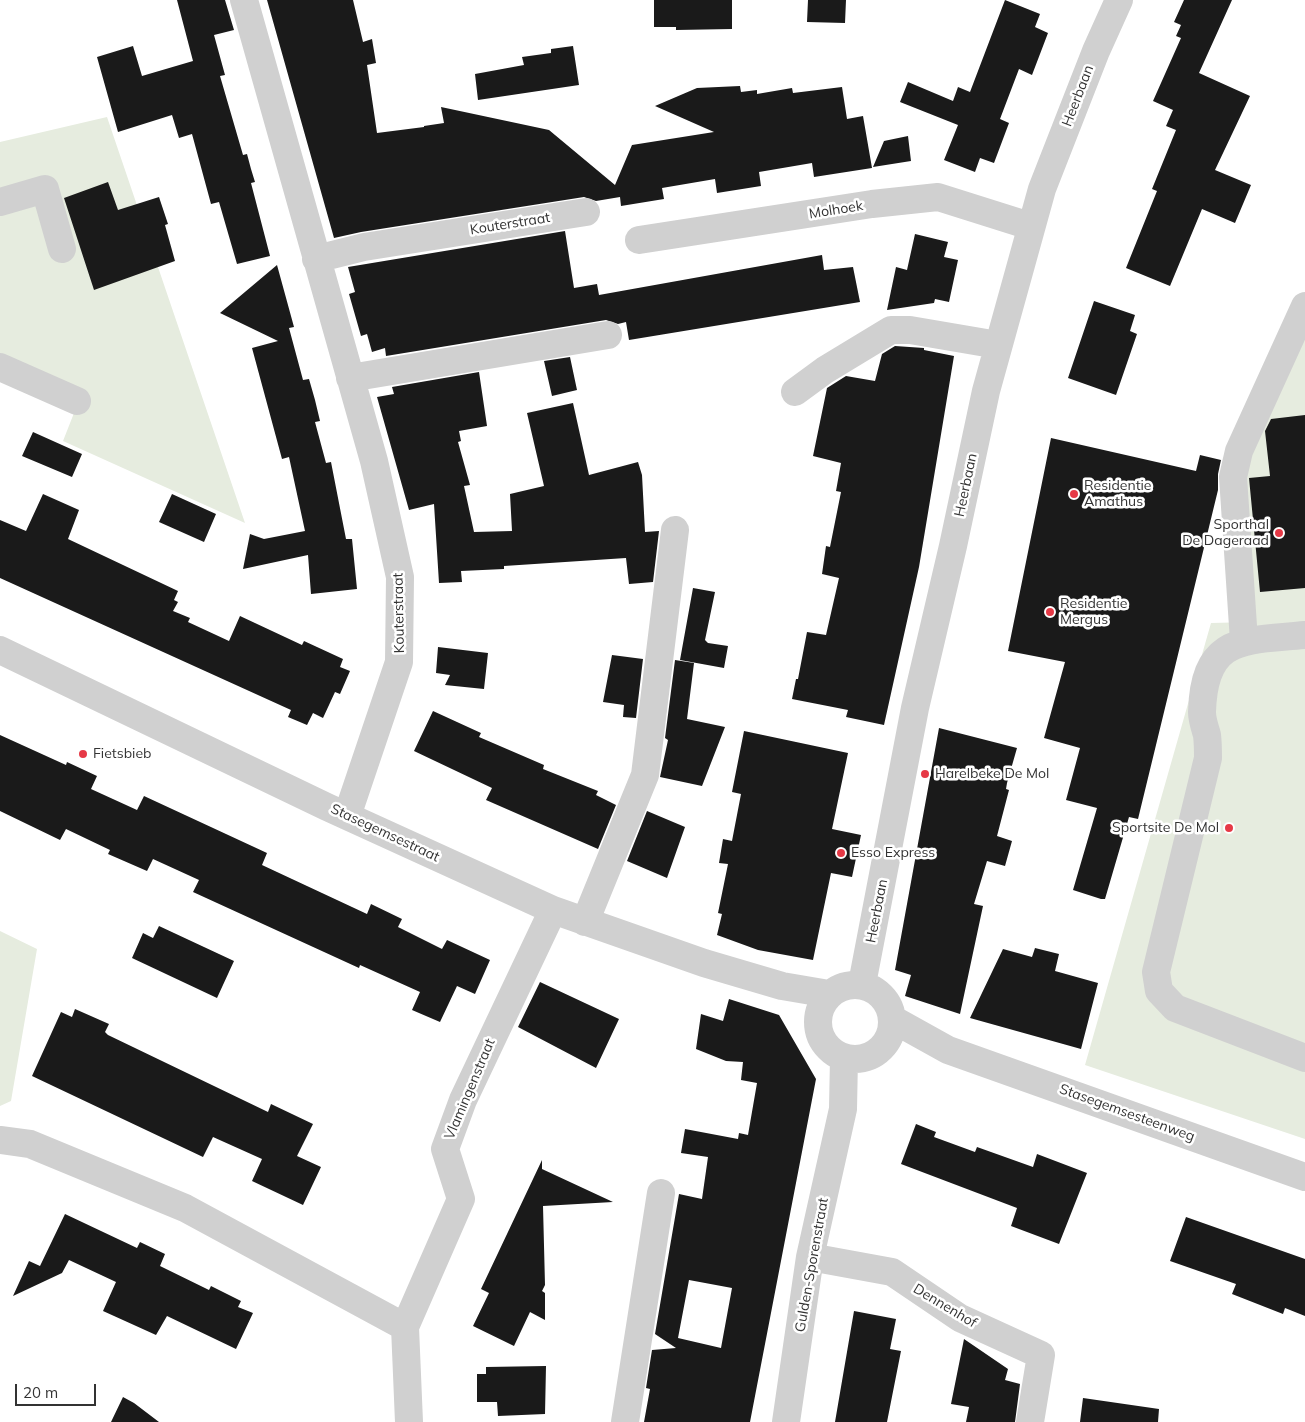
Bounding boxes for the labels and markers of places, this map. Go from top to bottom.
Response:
place label: Residentie Amathus [1084,478,1151,511]
marker: Residentie Amathus [1068,488,1080,500]
place label: Sporthal De Dageraad [1182,517,1269,550]
marker: Sporthal De Dageraad [1273,527,1285,539]
place label: Residentie Mergus [1060,596,1127,628]
marker: Residentie Mergus [1044,606,1056,618]
place label: Fietsbieb [93,746,151,762]
marker: Fietsbieb [77,748,89,760]
place label: Harelbeke De Mol [935,766,1049,782]
marker: Harelbeke De Mol [919,768,931,780]
place label: Sportsite De Mol [1112,820,1219,836]
marker: Sportsite De Mol [1223,822,1235,834]
place label: Esso Express [851,845,935,861]
marker: Esso Express [835,847,847,859]

